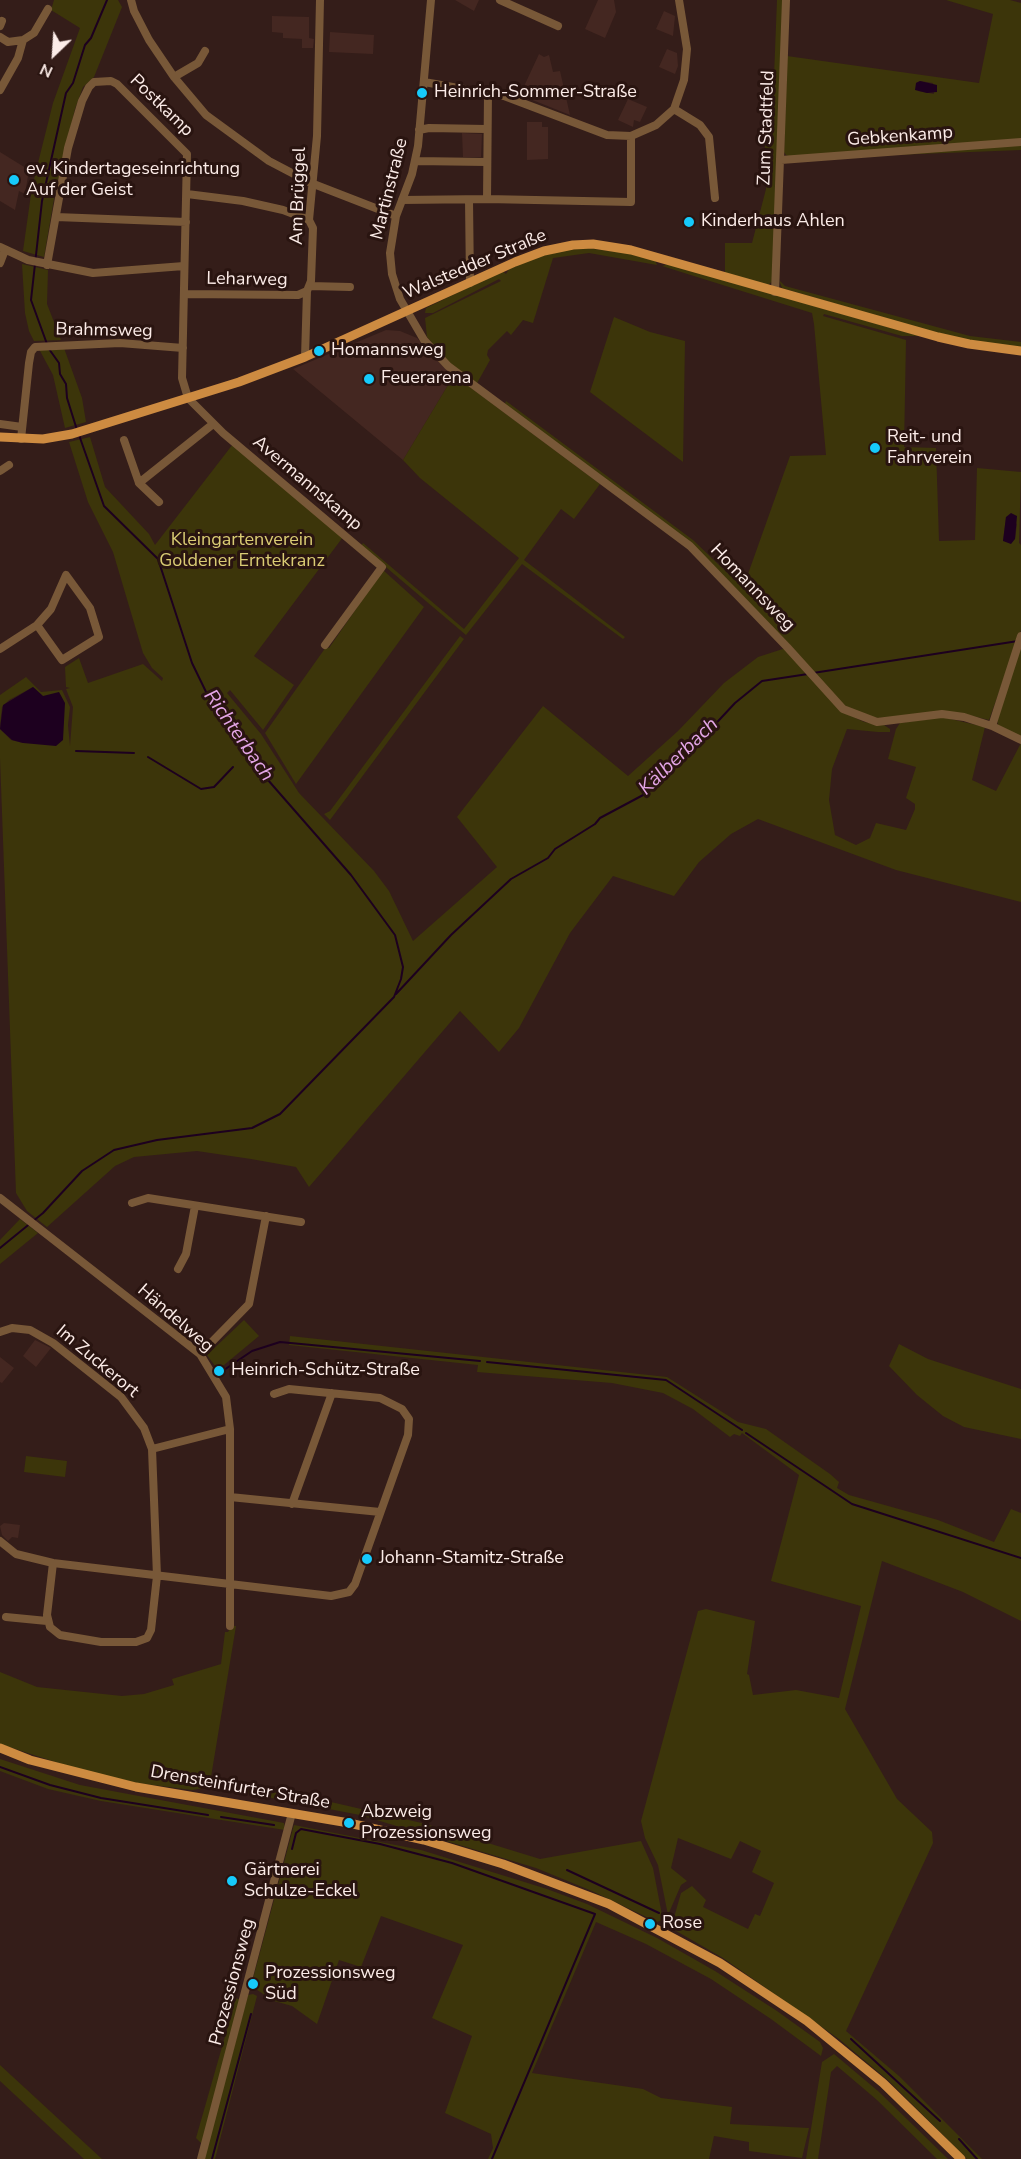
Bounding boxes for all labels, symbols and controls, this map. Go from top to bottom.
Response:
north arrow [24,24,84,84]
text: N [36,58,56,83]
street label: Postkamp [125,70,197,142]
street label: Zum Stadtfeld [754,70,780,186]
place label: Heinrich-Sommer-Straße [434,82,637,104]
marker: Heinrich-Sommer-Straße [415,86,429,100]
street label: Gebkenkamp [846,123,954,151]
street label: Martinstraße [367,136,413,242]
street label: Am Brüggel [286,147,312,245]
place label: ev. Kindertageseinrichtung Auf der Geist [26,159,240,201]
marker: ev. Kindertageseinrichtung Auf der Geist [7,173,21,187]
place label: Kinderhaus Ahlen [701,211,845,233]
marker: Kinderhaus Ahlen [682,215,696,229]
street label: Walstedder Straße [400,225,550,305]
street label: Leharweg [206,268,288,292]
street label: Brahmsweg [55,319,153,343]
place label: Homannsweg [331,340,444,362]
marker: Homannsweg [312,344,326,358]
place label: Feuerarena [381,368,471,390]
marker: Feuerarena [362,372,376,386]
place label: Reit- und Fahrverein [887,427,972,470]
street label: Avermannskamp [248,432,366,536]
marker: Reit- und Fahrverein [868,441,882,455]
park label: Kleingartenverein Goldener Erntekranz [159,530,325,572]
street label: Homannsweg [705,540,799,636]
water label: Richterbach [198,686,278,786]
water label: Kälberbach [634,713,724,801]
street label: Händelweg [133,1280,217,1358]
street label: Im Zuckerort [51,1321,143,1403]
place label: Heinrich-Schütz-Straße [231,1360,420,1382]
marker: Heinrich-Schütz-Straße [212,1364,226,1378]
place label: Johann-Stamitz-Straße [379,1548,564,1570]
marker: Johann-Stamitz-Straße [360,1552,374,1566]
street label: Drensteinfurter Straße [149,1762,331,1814]
place label: Abzweig Prozessionsweg [361,1802,491,1844]
marker: Abzweig Prozessionsweg [342,1816,356,1830]
place label: Gärtnerei Schulze-Eckel [244,1860,357,1902]
marker: Gärtnerei Schulze-Eckel [225,1874,239,1888]
place label: Rose [662,1913,702,1935]
street label: Prozessionsweg [206,1916,260,2048]
marker: Rose [643,1917,657,1931]
place label: Prozessionsweg Süd [265,1963,395,2006]
marker: Prozessionsweg Süd [246,1977,260,1991]

